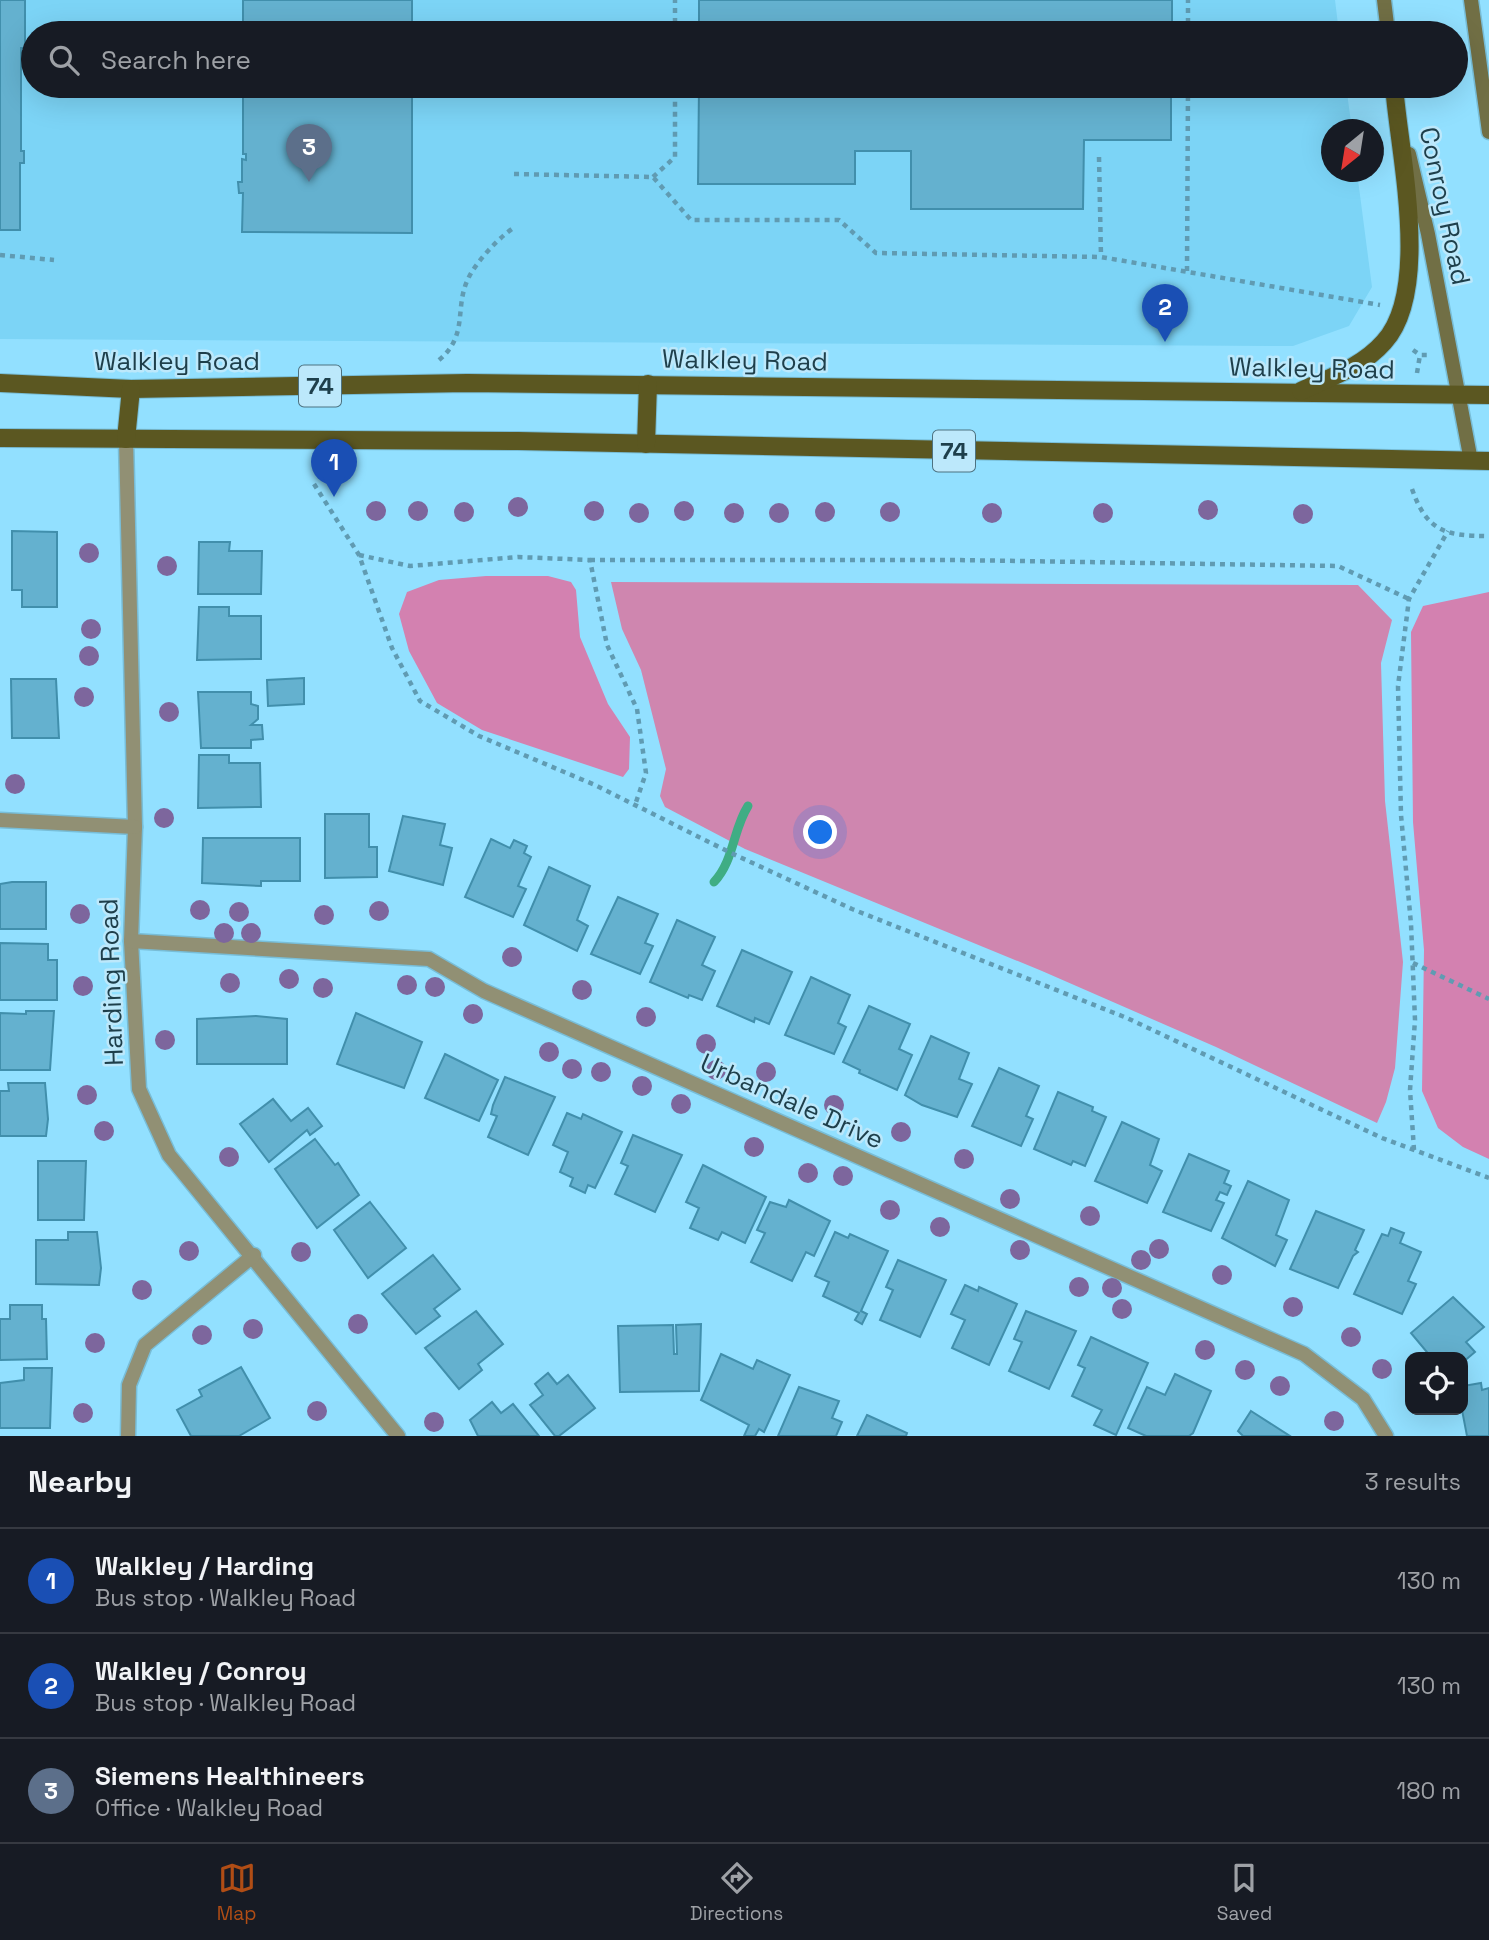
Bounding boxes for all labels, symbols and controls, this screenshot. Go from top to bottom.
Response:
search box [21,21,1468,98]
icon: search [45,41,83,79]
text: Search here [101,43,251,77]
north arrow [1321,119,1384,182]
pin: 3 [286,124,332,182]
street label: Conroy Road [1412,124,1478,288]
pin: 2 [1142,284,1188,342]
street label: Walkley Road [662,342,828,378]
street label: Walkley Road [94,344,260,378]
street label: Walkley Road [1229,350,1395,386]
road number: 74 [299,366,341,407]
road number: 74 [933,430,975,472]
pin: 1 [311,439,357,497]
your location [803,815,837,849]
street label: Harding Road [91,898,131,1066]
street label: Urbandale Drive [695,1045,889,1157]
map controls [1405,1352,1468,1415]
button: locate [1405,1352,1468,1415]
text: Nearby [28,1462,132,1501]
text: 3 results [1365,1467,1461,1497]
text: Walkley / Harding [95,1549,314,1583]
text: 1 [46,1566,56,1596]
text: 130 m [1397,1566,1461,1596]
text: Bus stop · Walkley Road [95,1583,356,1613]
text: Walkley / Conroy [95,1654,306,1688]
text: 2 [44,1671,58,1701]
text: 130 m [1397,1671,1461,1701]
text: Bus stop · Walkley Road [95,1688,356,1718]
text: Siemens Healthineers [95,1759,365,1793]
text: 3 [44,1776,58,1806]
text: 180 m [1397,1776,1461,1806]
text: Office · Walkley Road [95,1793,323,1823]
tab: Map [217,1859,256,1926]
tab: Directions [690,1859,783,1926]
tab: Saved [1217,1859,1272,1926]

